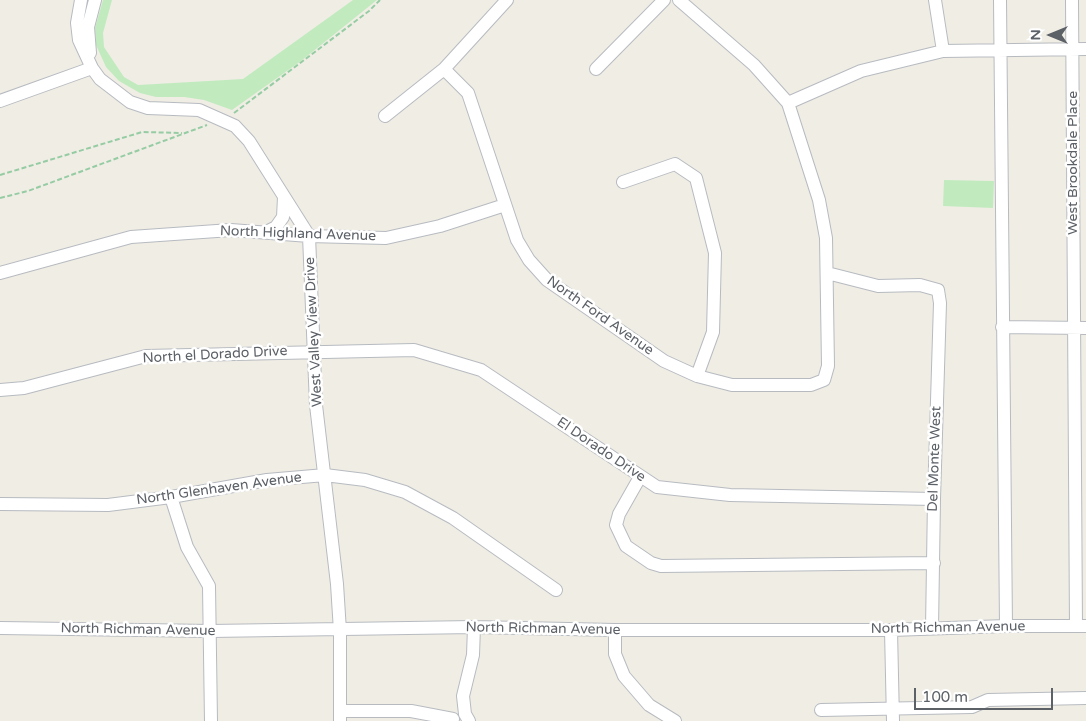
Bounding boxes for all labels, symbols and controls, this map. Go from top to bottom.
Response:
north arrow [1026,10,1076,60]
text: N [1027,29,1044,41]
street label: West Brookdale Place [1065,91,1081,235]
street label: North Highland Avenue [220,223,376,245]
street label: West Valley View Drive [302,257,326,407]
street label: North Ford Avenue [543,273,657,359]
street label: North el Dorado Drive [142,343,288,367]
street label: Del Monte West [925,406,945,512]
street label: El Dorado Drive [553,414,649,486]
street label: North Glenhaven Avenue [135,469,303,509]
street label: North Richman Avenue [870,618,1026,638]
street label: North Richman Avenue [465,619,621,639]
street label: North Richman Avenue [60,620,216,640]
scale bar [916,678,1055,710]
text: 100 m [922,688,968,706]

